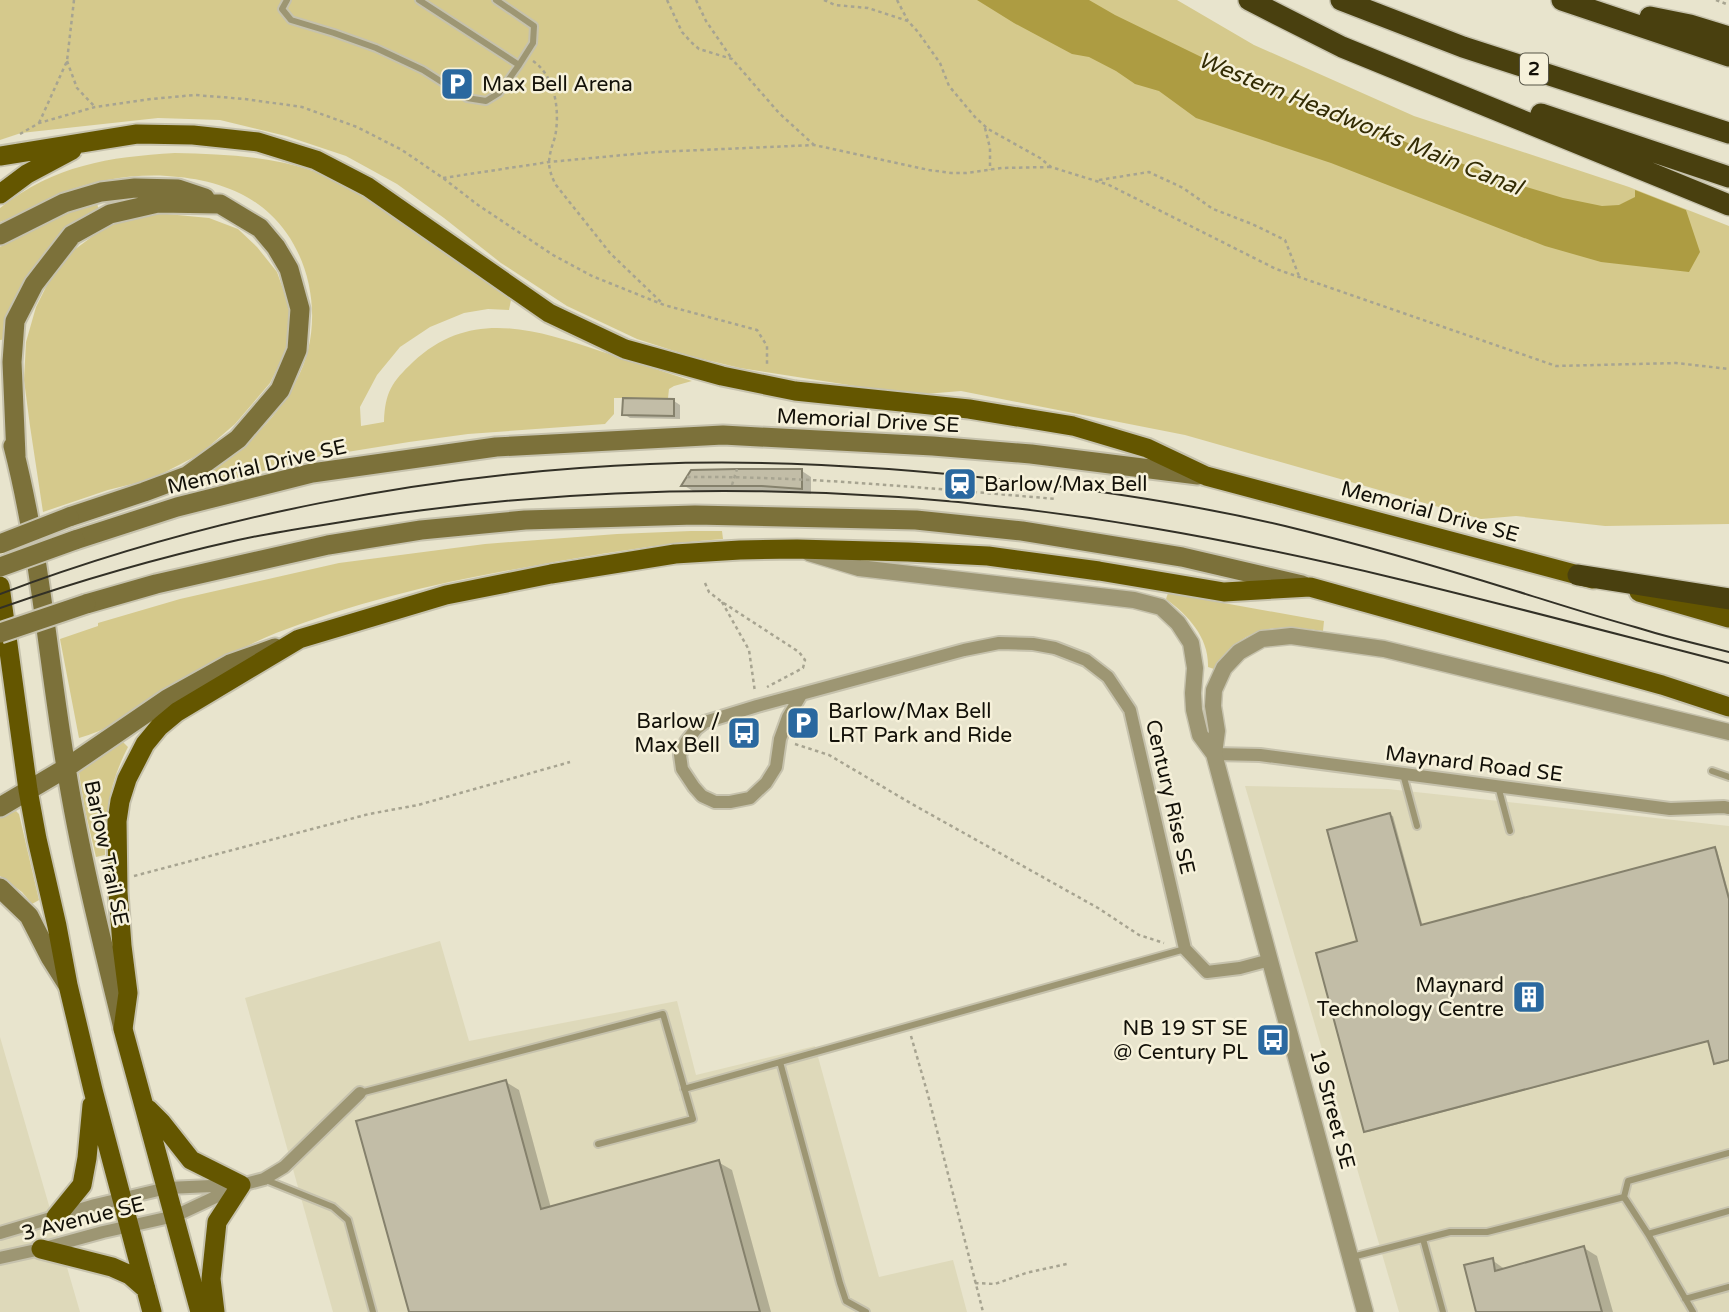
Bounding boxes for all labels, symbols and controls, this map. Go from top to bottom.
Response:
water label: Western Headworks Main Canal [1194,46,1528,203]
road number: 2 [1520,54,1548,85]
parking icon: Max Bell Arena [438,65,476,103]
place label: Max Bell Arena [482,72,633,97]
street label: Memorial Drive SE [776,404,960,438]
street label: Memorial Drive SE [165,434,349,500]
station icon: Barlow/Max Bell [941,465,979,503]
place label: Barlow/Max Bell [984,472,1147,497]
street label: Memorial Drive SE [1338,476,1522,548]
place label: Barlow/Max Bell LRT Park and Ride [828,699,1012,748]
parking icon: Barlow/Max Bell LRT Park and Ride [784,704,822,742]
place label: Barlow / Max Bell [634,709,720,758]
bus stop icon: Barlow / Max Bell [725,714,763,752]
street label: Century Rise SE [1140,717,1200,877]
street label: Maynard Road SE [1384,741,1564,787]
street label: Barlow Trail SE [78,778,134,928]
place label: Maynard Technology Centre [1317,973,1504,1022]
building icon: Maynard Technology Centre [1510,978,1548,1016]
place label: NB 19 ST SE @ Century PL [1113,1016,1248,1065]
bus stop icon: NB 19 ST SE @ Century PL [1254,1021,1292,1059]
street label: 19 Street SE [1304,1046,1360,1172]
street label: 3 Avenue SE [19,1192,147,1246]

